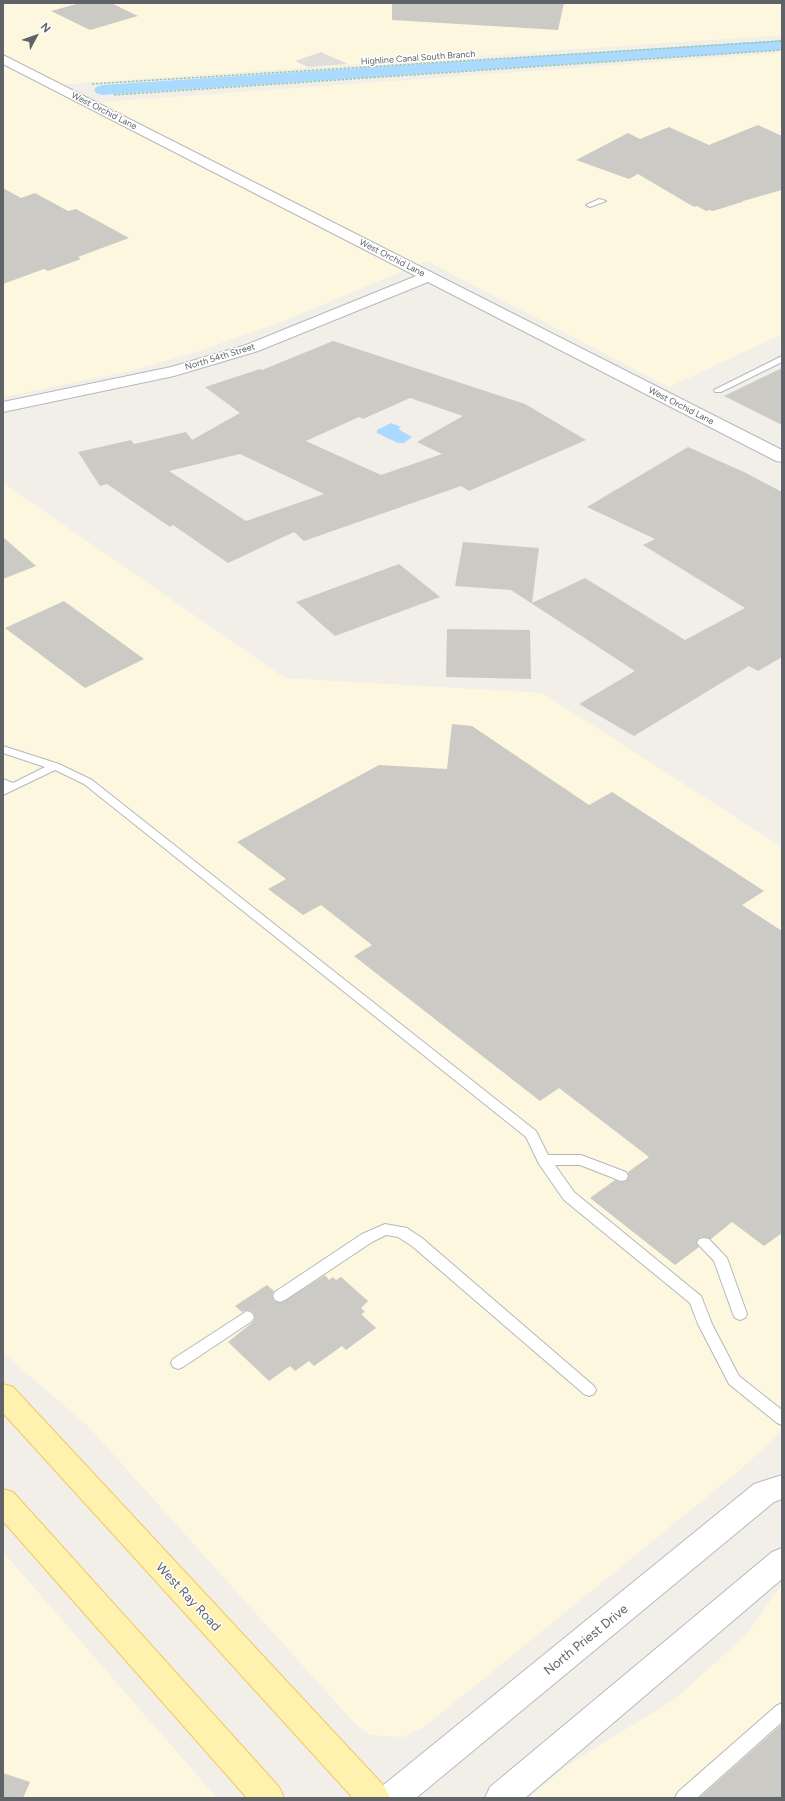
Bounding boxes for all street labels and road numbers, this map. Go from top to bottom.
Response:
street label: Highline Canal South Branch [360,49,476,67]
street label: West Orchid Lane [70,90,138,132]
street label: West Orchid Lane [358,237,426,279]
street label: North 54th Street [184,341,256,373]
street label: West Orchid Lane [647,385,715,427]
street label: West Ray Road [152,1560,224,1634]
street label: North Priest Drive [541,1601,631,1679]

